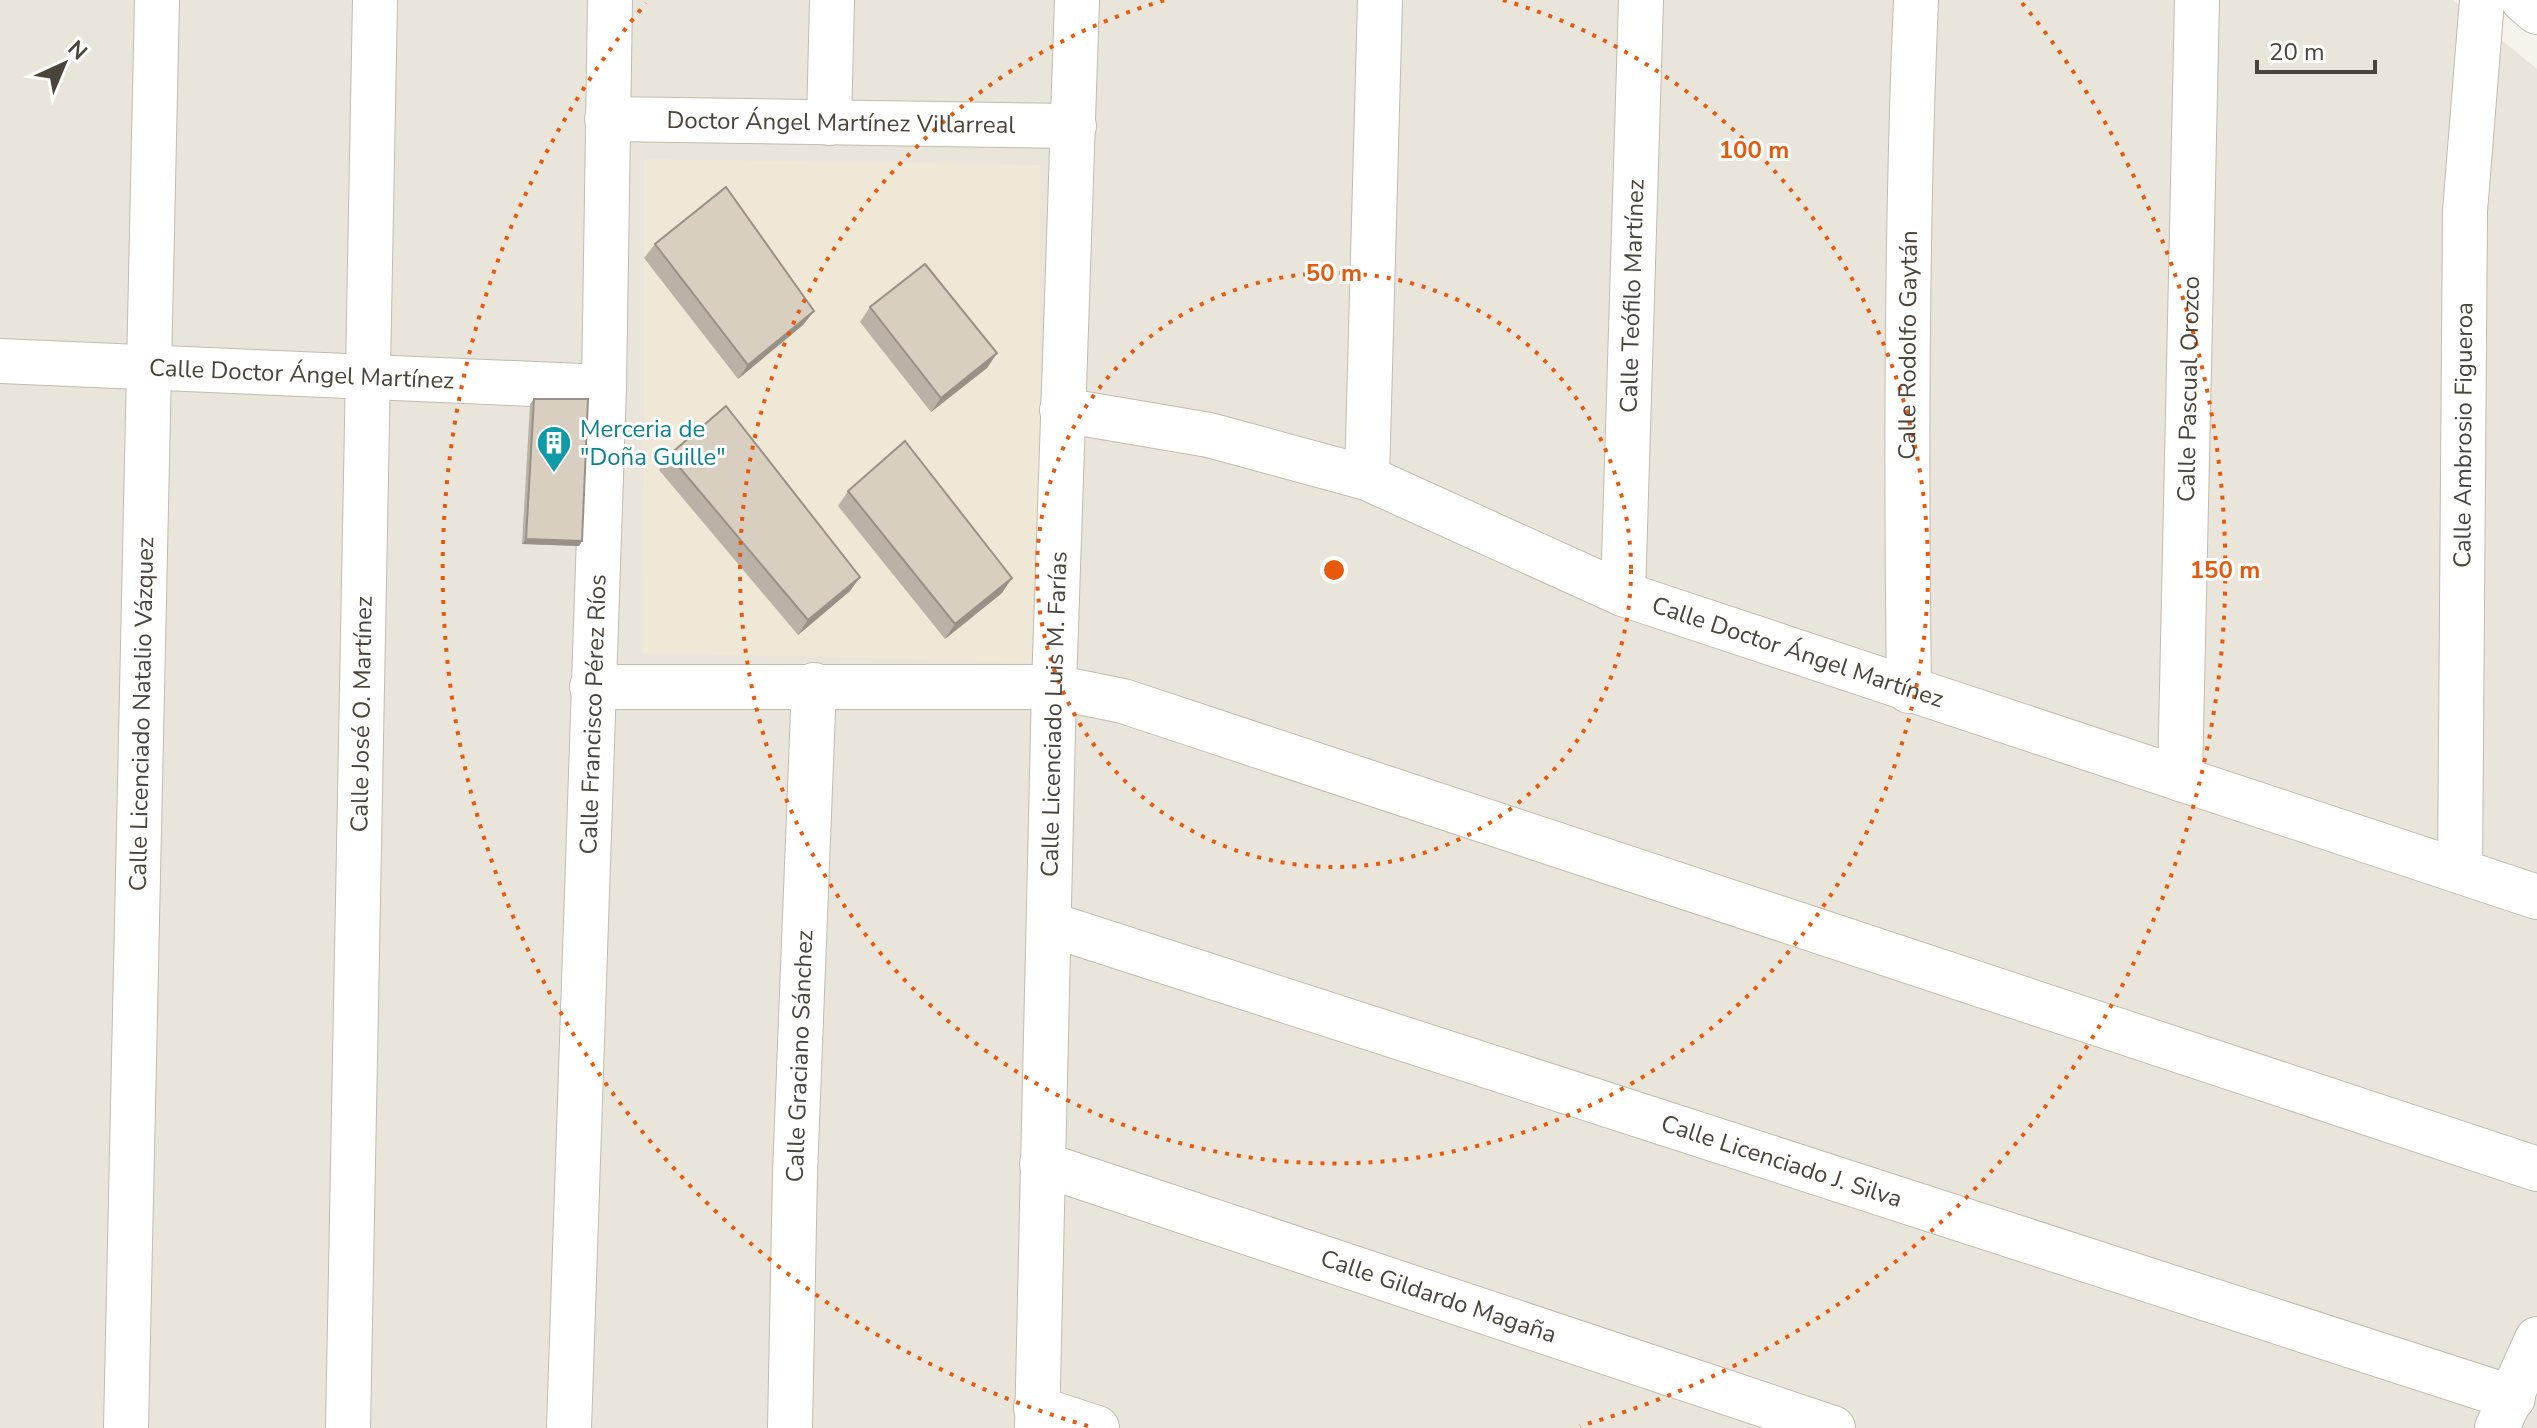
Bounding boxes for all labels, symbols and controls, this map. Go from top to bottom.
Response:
north arrow [24,24,104,104]
scale bar [2257,24,2375,74]
text: N [61,34,94,67]
text: 20 m [2269,36,2325,68]
street label: Doctor Ángel Martínez Villarreal [666,104,1016,141]
text: 100 m [1719,134,1789,166]
street label: Calle Teófilo Martínez [1612,179,1652,414]
street label: Calle Rodolfo Gaytán [1891,230,1925,460]
text: 50 m [1306,257,1362,289]
street label: Calle Pascual Orozco [2170,276,2207,503]
street label: Calle Ambrosio Figueroa [2446,302,2480,568]
street label: Calle Doctor Ángel Martínez [148,351,455,397]
place label: Merceria de "Doña Guille" [580,413,726,473]
building icon: Merceria de "Doña Guille" [535,424,573,474]
street label: Calle Licenciado Natalio Vázquez [122,537,161,892]
street label: Calle Licenciado Luis M. Farías [1034,551,1075,878]
text: 150 m [2190,554,2260,586]
centre of rings [1320,556,1348,584]
street label: Calle Francisco Pérez Ríos [572,574,614,855]
street label: Calle Doctor Ángel Martínez [1648,589,1948,715]
street label: Calle José O. Martínez [343,596,380,833]
street label: Calle Graciano Sánchez [779,929,820,1183]
street label: Calle Licenciado J. Silva [1657,1107,1906,1215]
street label: Calle Gildardo Magaña [1316,1242,1561,1351]

